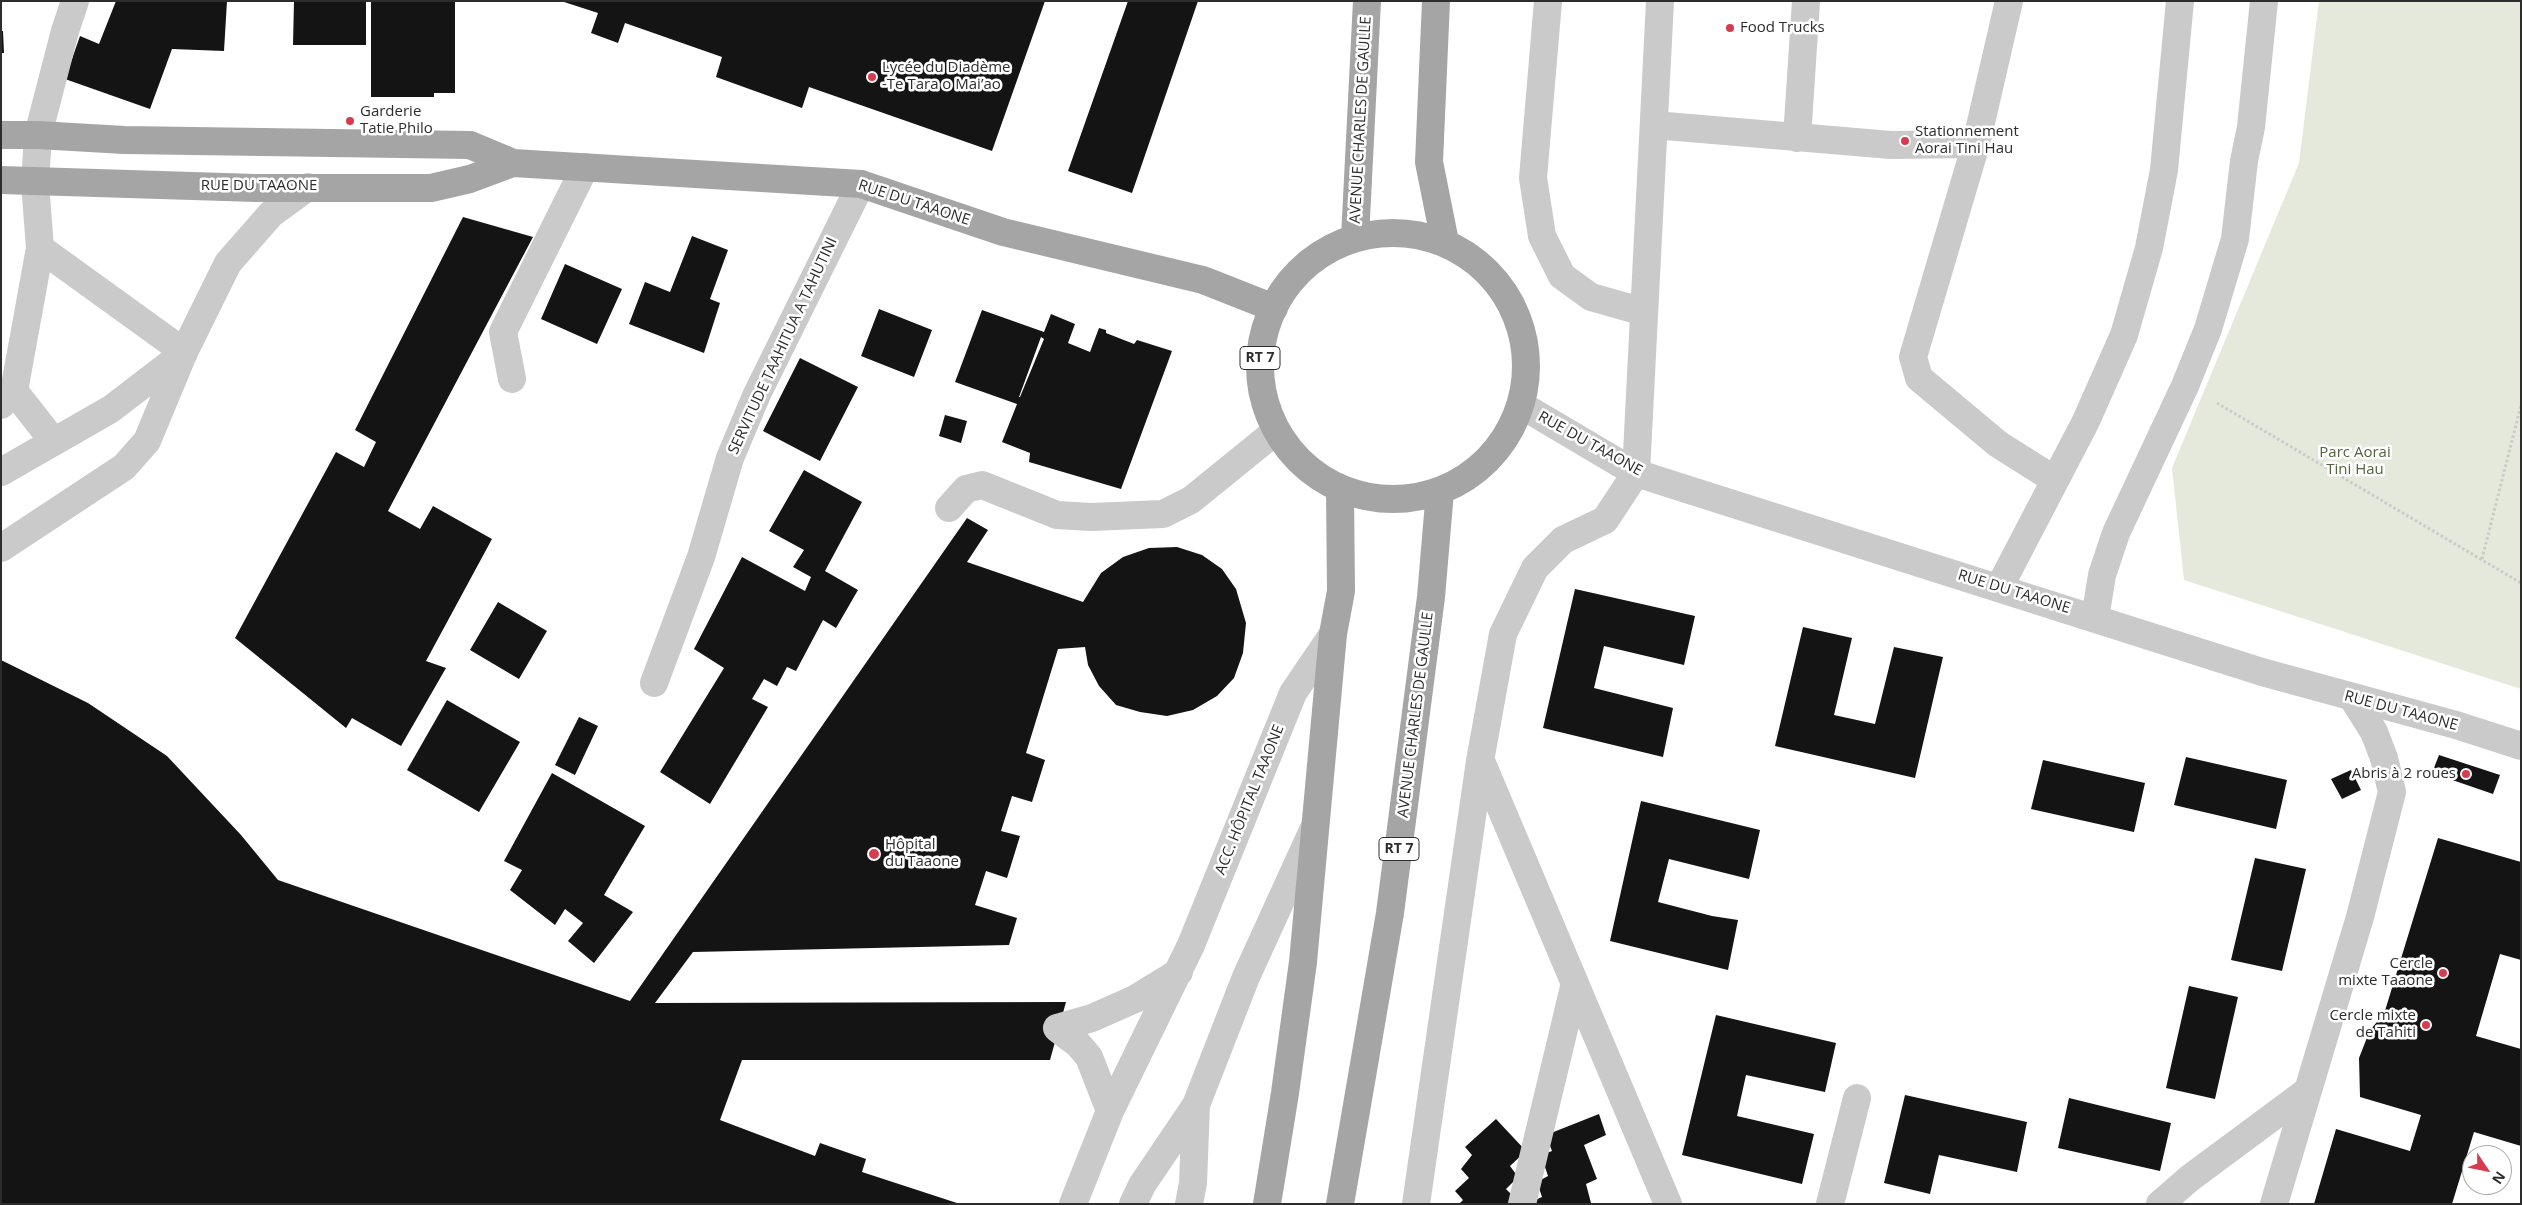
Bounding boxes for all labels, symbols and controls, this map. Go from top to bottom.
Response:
street label: AVENUE CHARLES DE GAULLE [1347,16,1375,224]
place label: Food Trucks [1740,19,1825,37]
marker: Food Trucks [1724,22,1736,34]
place label: Lycée du Diadème -Te Tara o Mai’ao [882,59,1010,94]
marker: Lycée du Diadème -Te Tara o Mai’ao [866,71,878,83]
place label: Garderie Tatie Philo [360,103,433,138]
marker: Garderie Tatie Philo [344,115,356,127]
place label: Stationnement Aorai Tini Hau [1915,123,2019,158]
marker: Stationnement Aorai Tini Hau [1899,135,1911,147]
street label: RUE DU TAAONE [856,176,972,230]
street label: RUE DU TAAONE [201,177,317,195]
street label: SERVITUDE TAAHITUA A TAHUTINI [725,235,841,457]
road number: RT 7 [1240,346,1280,369]
street label: RUE DU TAAONE [1535,408,1645,480]
park label: Parc Aorai Tini Hau [2319,444,2391,479]
street label: RUE DU TAAONE [1956,566,2072,618]
street label: AVENUE CHARLES DE GAULLE [1394,611,1438,819]
street label: RUE DU TAAONE [2342,687,2460,735]
street label: ACC. HÔPITAL TAAONE [1212,722,1288,878]
place label: Abris à 2 roues [2352,765,2456,783]
marker: Abris à 2 roues [2460,768,2472,780]
place label: Hôpital du Taaone [885,836,959,871]
road number: RT 7 [1379,838,1419,861]
marker: Hôpital du Taaone [867,847,881,861]
place label: Cercle mixte Taaone [2338,955,2433,990]
marker: Cercle mixte Taaone [2437,967,2449,979]
place label: Cercle mixte de Tahiti [2329,1007,2416,1042]
marker: Cercle mixte de Tahiti [2420,1019,2432,1031]
north arrow [2462,1145,2512,1195]
text: N [2488,1168,2510,1188]

